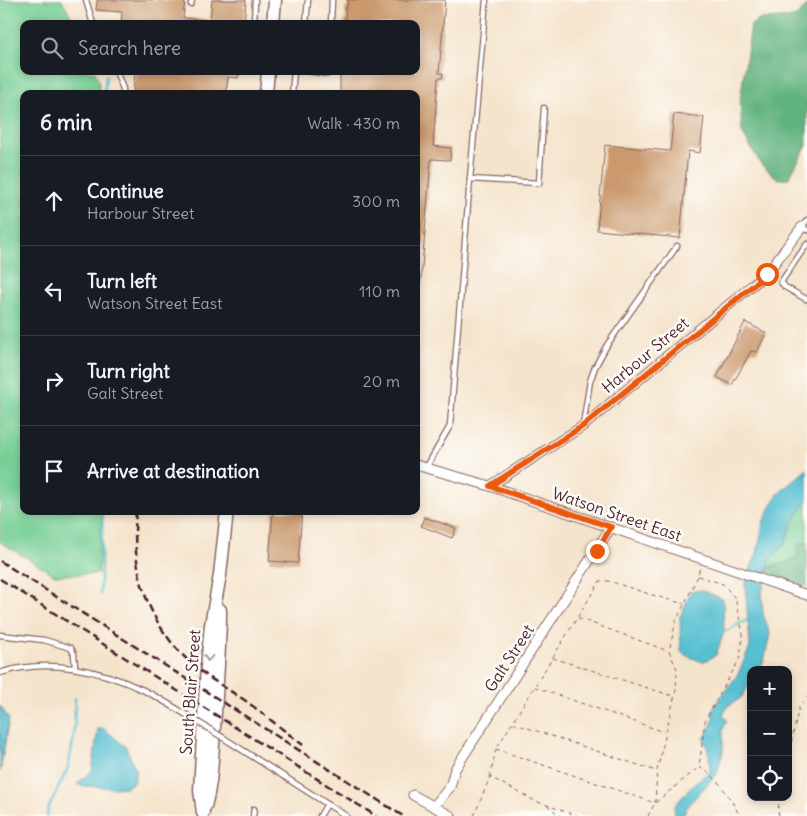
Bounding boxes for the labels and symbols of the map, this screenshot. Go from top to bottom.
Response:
route start [756,263,779,286]
street label: Harbour Street [597,312,693,397]
street label: Watson Street East [550,483,685,546]
route end [586,540,609,563]
street label: Galt Street [480,620,538,695]
street label: South Blair Street [176,628,204,755]
one-way arrow [203,654,214,662]

